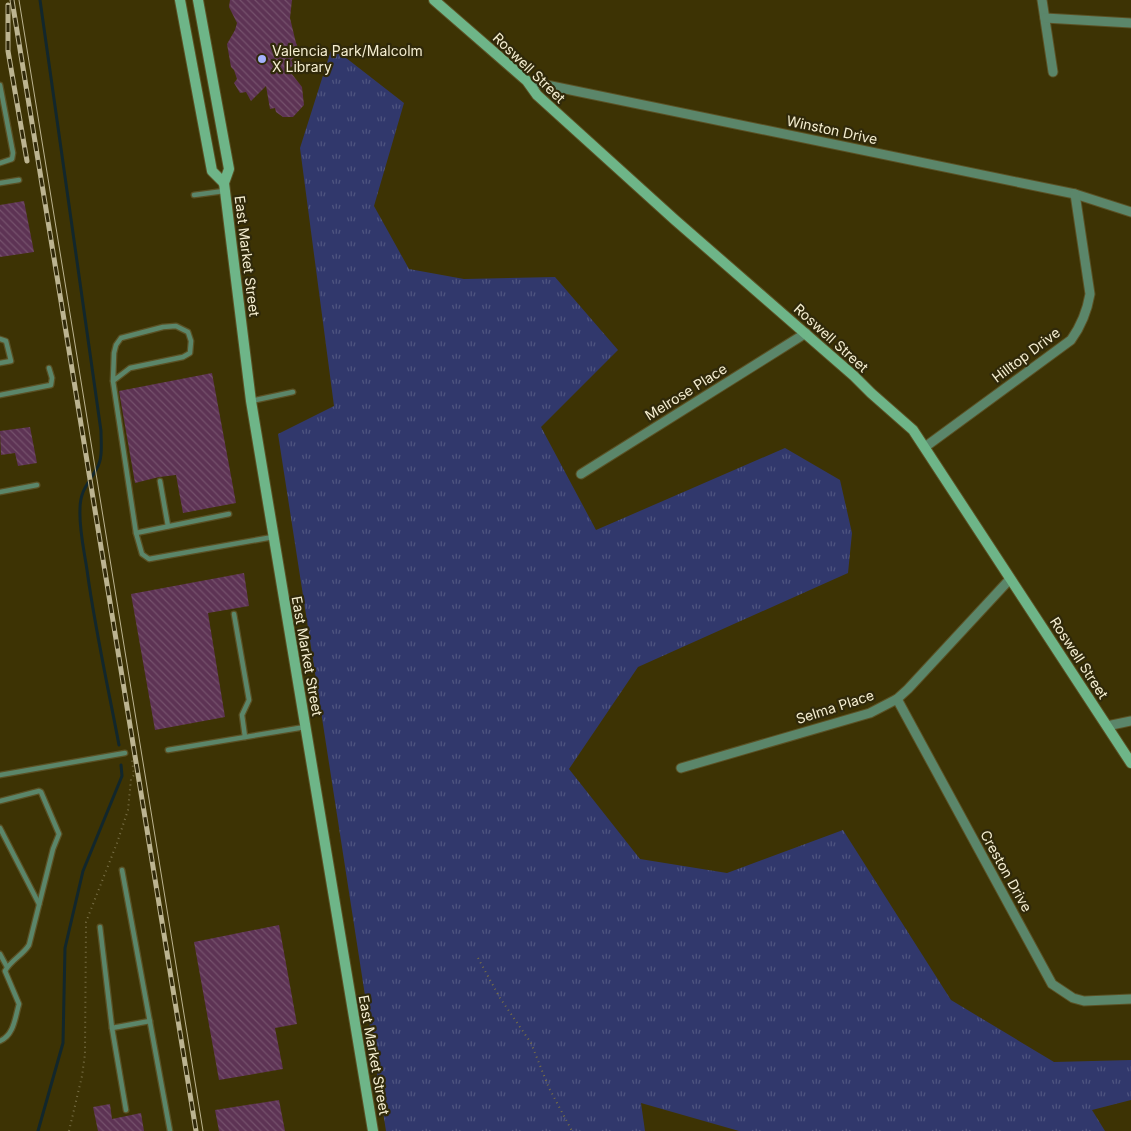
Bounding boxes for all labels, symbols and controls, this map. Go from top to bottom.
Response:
street label: Roswell Street [490,29,569,107]
place label: Valencia Park/Malcolm X Library [272,42,423,75]
marker: Valencia Park/Malcolm X Library [256,53,268,65]
street label: Winston Drive [785,112,879,147]
street label: East Market Street [232,194,263,318]
street label: Roswell Street [791,300,872,376]
street label: Hilltop Drive [988,323,1063,386]
street label: Melrose Place [642,360,730,424]
street label: East Market Street [289,594,327,718]
street label: Roswell Street [1047,614,1112,702]
street label: Selma Place [794,686,876,727]
street label: Creston Drive [977,827,1036,915]
street label: East Market Street [356,993,394,1117]

